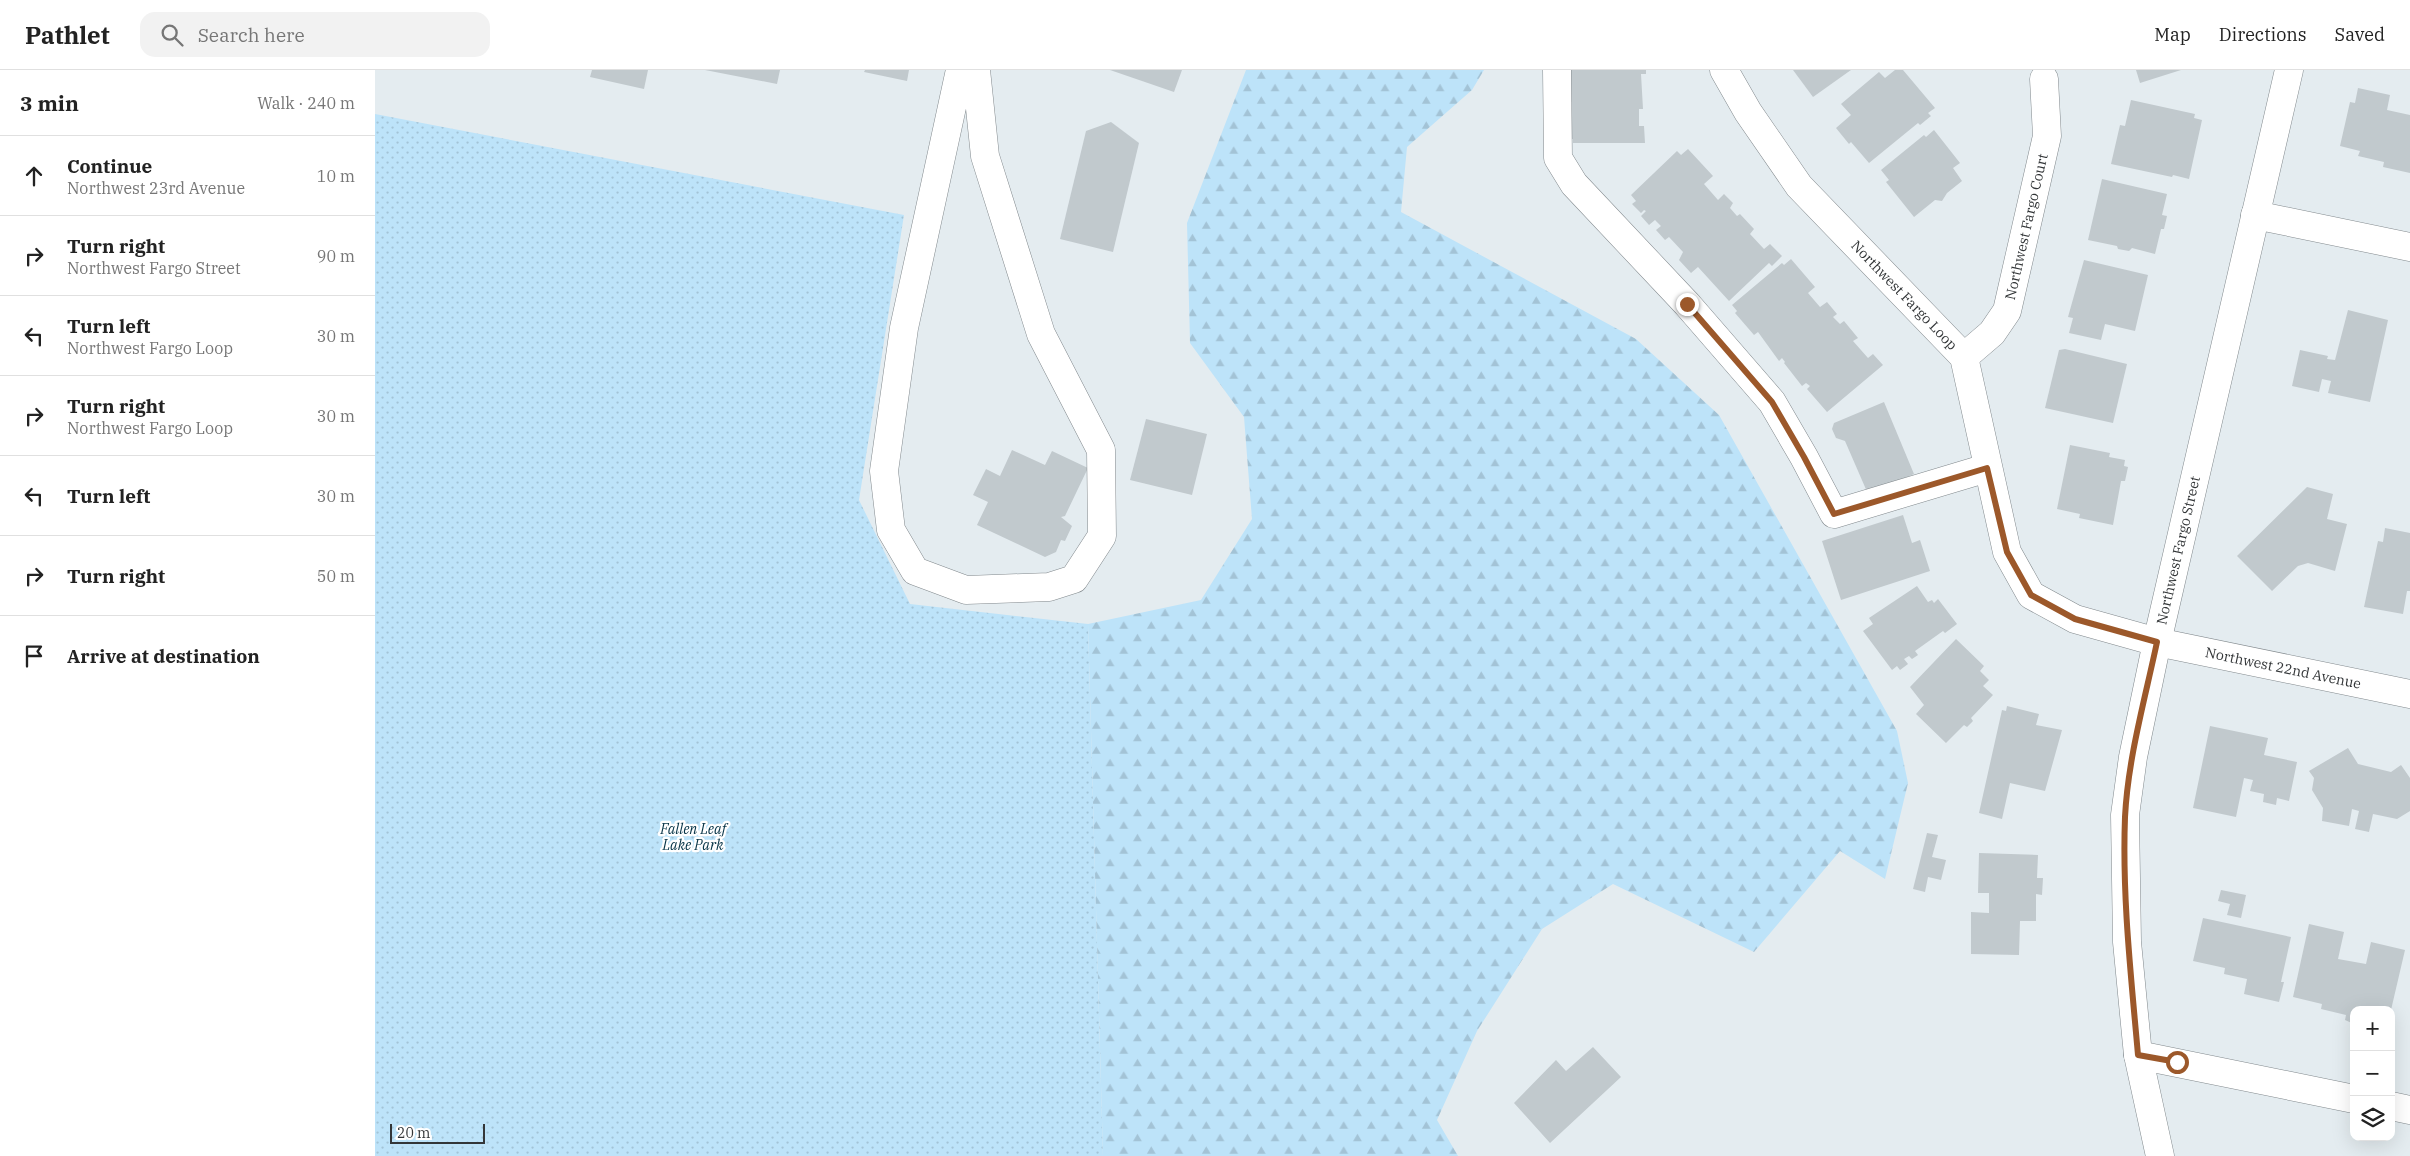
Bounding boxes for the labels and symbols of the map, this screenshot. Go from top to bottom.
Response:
street label: Northwest Fargo Court [2001,152,2052,302]
street label: Northwest Fargo Loop [1847,237,1961,354]
route end [1676,293,1699,316]
street label: Northwest Fargo Street [2152,474,2204,626]
street label: Northwest 22nd Avenue [2204,643,2363,693]
park label: Fallen Leaf Lake Park [659,820,729,854]
route start [2166,1051,2189,1074]
scale bar [390,1121,485,1144]

